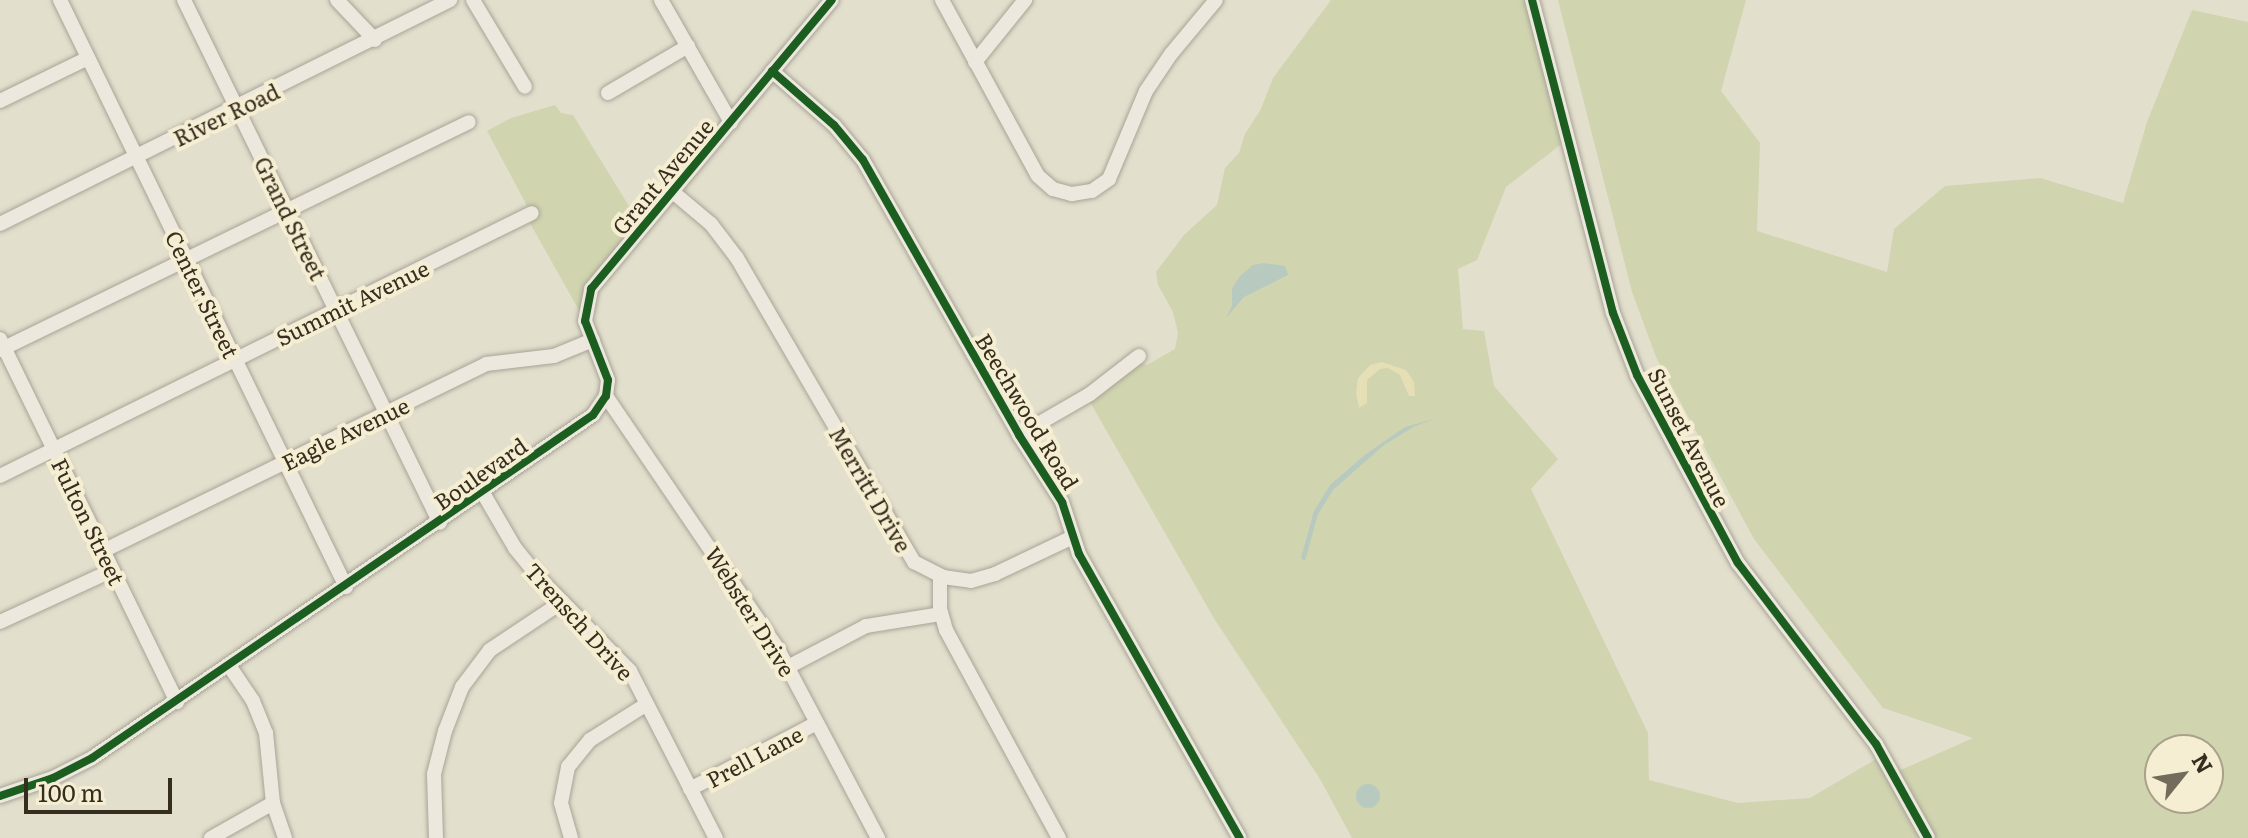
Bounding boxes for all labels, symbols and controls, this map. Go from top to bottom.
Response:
street label: River Road [169,77,283,151]
street label: Grant Avenue [606,113,718,239]
street label: Grand Street [250,152,332,284]
street label: Center Street [161,226,245,362]
street label: Summit Avenue [271,254,433,350]
street label: Beechwood Road [971,328,1085,494]
street label: Sunset Avenue [1644,363,1736,511]
street label: Eagle Avenue [277,391,413,475]
street label: Merritt Drive [824,422,918,556]
street label: Boulevard [428,431,532,515]
street label: Fulton Street [47,453,131,589]
street label: Webster Drive [701,541,801,681]
street label: Trensch Drive [520,557,640,685]
street label: Prell Lane [701,720,807,792]
north arrow [2144,734,2224,814]
text: N [2185,747,2222,779]
scale bar [28,762,176,812]
text: 100 m [38,774,104,809]

